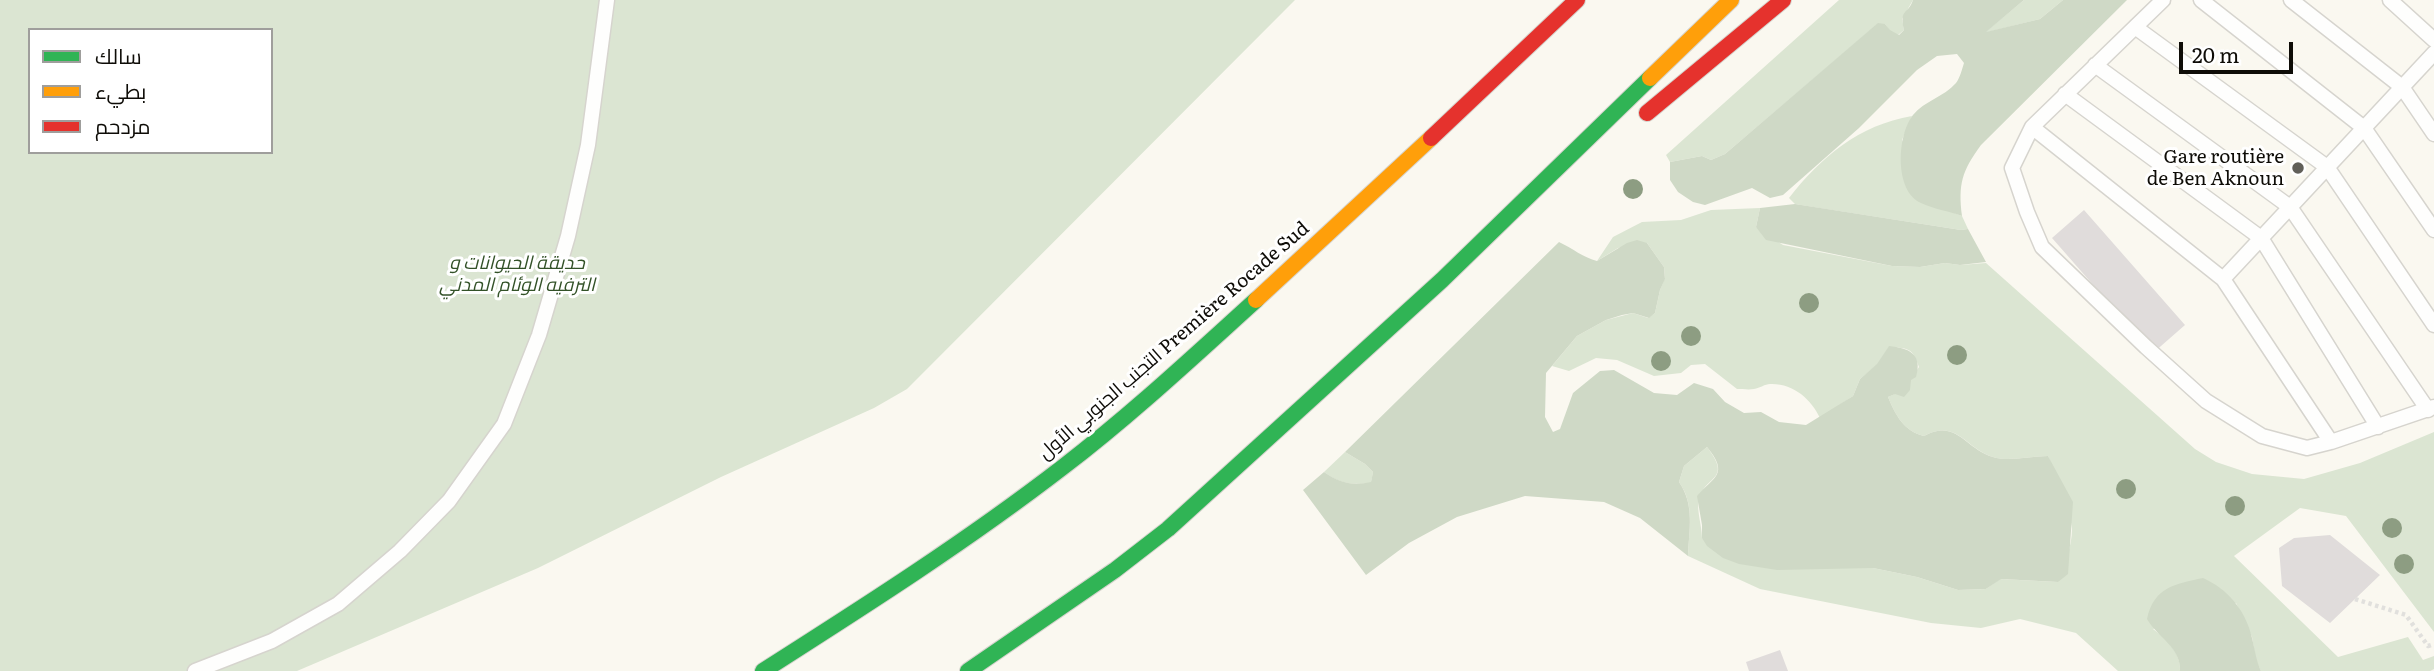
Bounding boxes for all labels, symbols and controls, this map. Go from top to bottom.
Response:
legend [28,28,273,154]
scale bar [2182,28,2296,72]
text: 20 m [2192,38,2239,69]
text: سالك [95,39,142,70]
text: بطيء [95,74,146,105]
text: مزدحم [95,109,150,140]
place label: Gare routière de Ben Aknoun [2147,146,2284,190]
marker: Gare routière de Ben Aknoun [2290,160,2306,176]
street label: التجنب الجنوبي الأول Première Rocade Sud [1034,217,1314,465]
park label: حديقة الحيوانات و الترفيه الوئام المدني [439,252,595,296]

